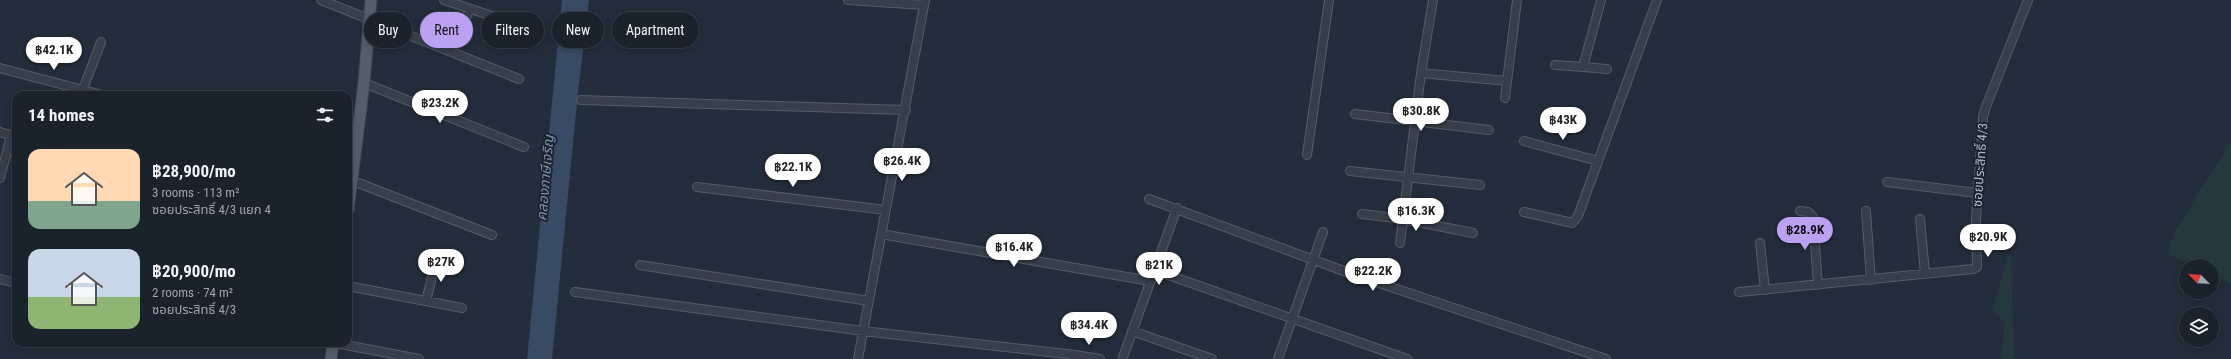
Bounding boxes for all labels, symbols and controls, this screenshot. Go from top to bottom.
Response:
chip: Buy [364,12,412,48]
chip: Rent [420,12,473,48]
chip: Filters [481,12,544,48]
chip: New [552,12,604,48]
chip: Apartment [612,12,699,48]
pin: ฿42.1K [21,37,87,71]
text: ฿42.1K [35,42,73,57]
pin: ฿23.2K [407,90,473,124]
text: ฿23.2K [421,95,459,110]
pin: ฿30.8K [1388,98,1454,132]
text: ฿30.8K [1402,103,1440,118]
icon: filters [314,104,336,126]
text: 14 homes [28,105,94,125]
pin: ฿43K [1539,107,1587,141]
text: ฿43K [1549,112,1577,127]
street label: ซอยประสิทธิ์ 4/3 [1969,123,1990,207]
water label: คลองภาษีเจริญ [533,133,557,222]
pin: ฿26.4K [869,148,935,182]
text: ฿26.4K [883,153,921,168]
pin: ฿22.1K [760,154,826,188]
text: ฿22.1K [774,159,812,174]
text: ฿28,900/mo [152,161,236,181]
icon: home [60,165,108,213]
text: 3 rooms · 113 m² [152,185,239,200]
pin: ฿16.3K [1383,198,1449,232]
text: ซอยประสิทธิ์ 4/3 แยก 4 [152,202,271,217]
text: ฿16.3K [1397,203,1435,218]
pin: ฿28.9K [1772,217,1838,251]
text: ฿28.9K [1786,222,1824,237]
pin: ฿20.9K [1955,224,2021,258]
text: ฿20.9K [1969,229,2007,244]
pin: ฿16.4K [981,234,1047,268]
text: ฿16.4K [995,239,1033,254]
pin: ฿27K [417,249,465,283]
pin: ฿21K [1135,252,1183,286]
text: ฿27K [427,254,455,269]
text: ฿21K [1145,257,1173,272]
pin: ฿22.2K [1340,258,1406,292]
north arrow [2179,259,2219,299]
map controls [2179,259,2219,347]
text: ฿20,900/mo [152,261,236,281]
text: ฿22.2K [1354,263,1392,278]
icon: home [60,265,108,313]
text: 2 rooms · 74 m² [152,285,233,300]
text: ซอยประสิทธิ์ 4/3 [152,302,236,317]
button: layers [2179,307,2219,347]
pin: ฿34.4K [1056,312,1122,346]
text: ฿34.4K [1070,317,1108,332]

